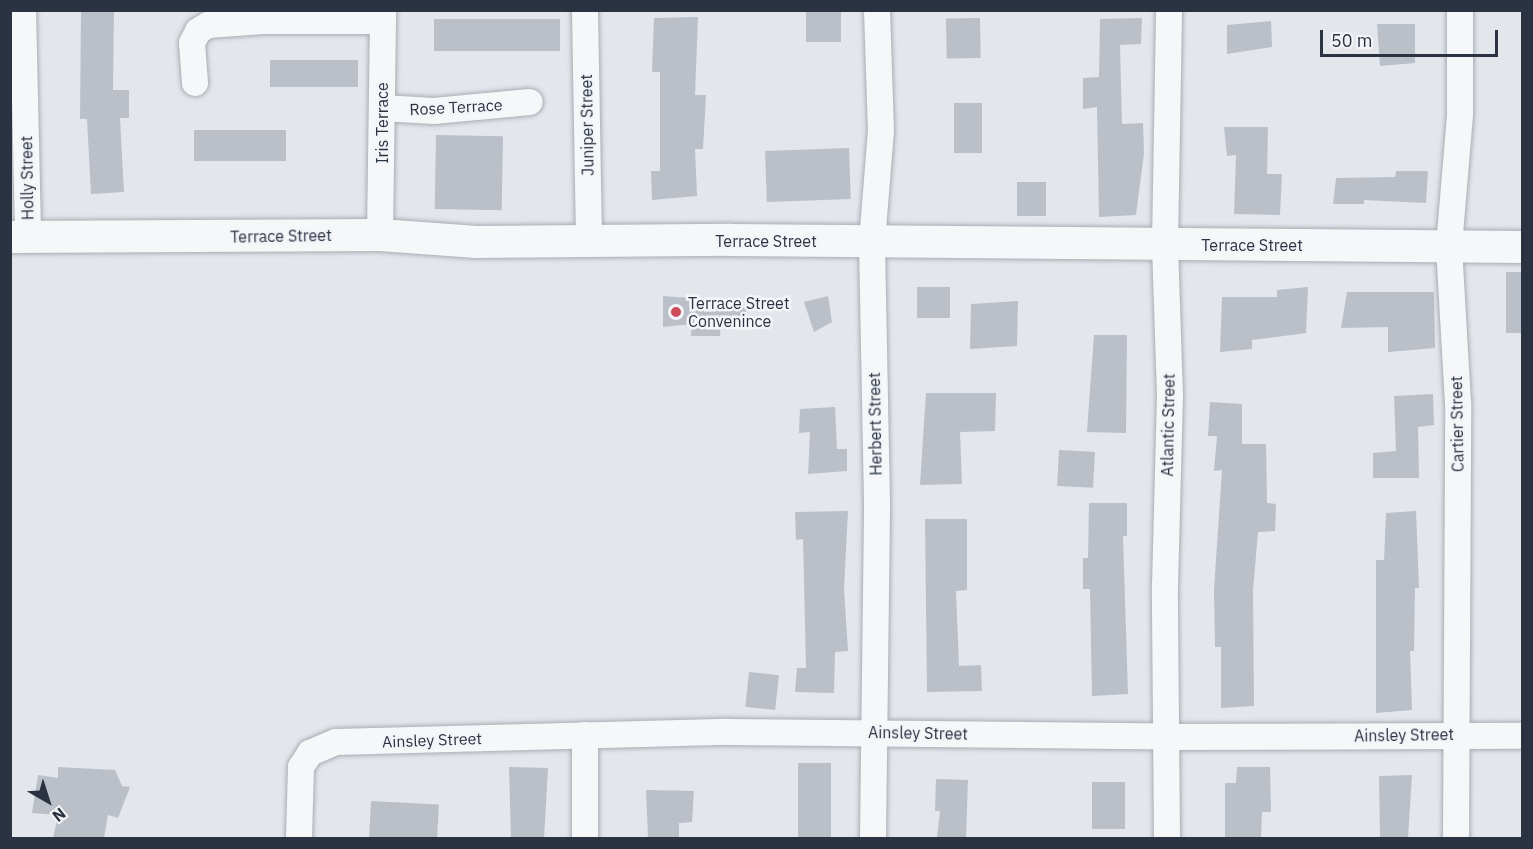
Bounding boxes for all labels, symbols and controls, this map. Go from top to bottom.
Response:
scale bar [1323,18,1502,56]
text: 50 m [1331,29,1373,52]
street label: Juniper Street [577,74,597,176]
street label: Iris Terrace [372,82,392,164]
street label: Rose Terrace [409,95,503,119]
street label: Holly Street [17,136,37,220]
street label: Terrace Street [230,226,332,246]
street label: Terrace Street [715,231,817,251]
street label: Terrace Street [1201,235,1303,255]
place label: Terrace Street Convenince [688,293,790,331]
marker: Terrace Street Convenince [669,305,683,319]
street label: Herbert Street [865,372,885,476]
street label: Atlantic Street [1158,373,1178,477]
street label: Cartier Street [1447,376,1467,472]
street label: Ainsley Street [868,723,968,743]
street label: Ainsley Street [1354,725,1454,745]
street label: Ainsley Street [382,729,482,751]
north arrow [18,771,78,831]
text: N [49,804,70,826]

